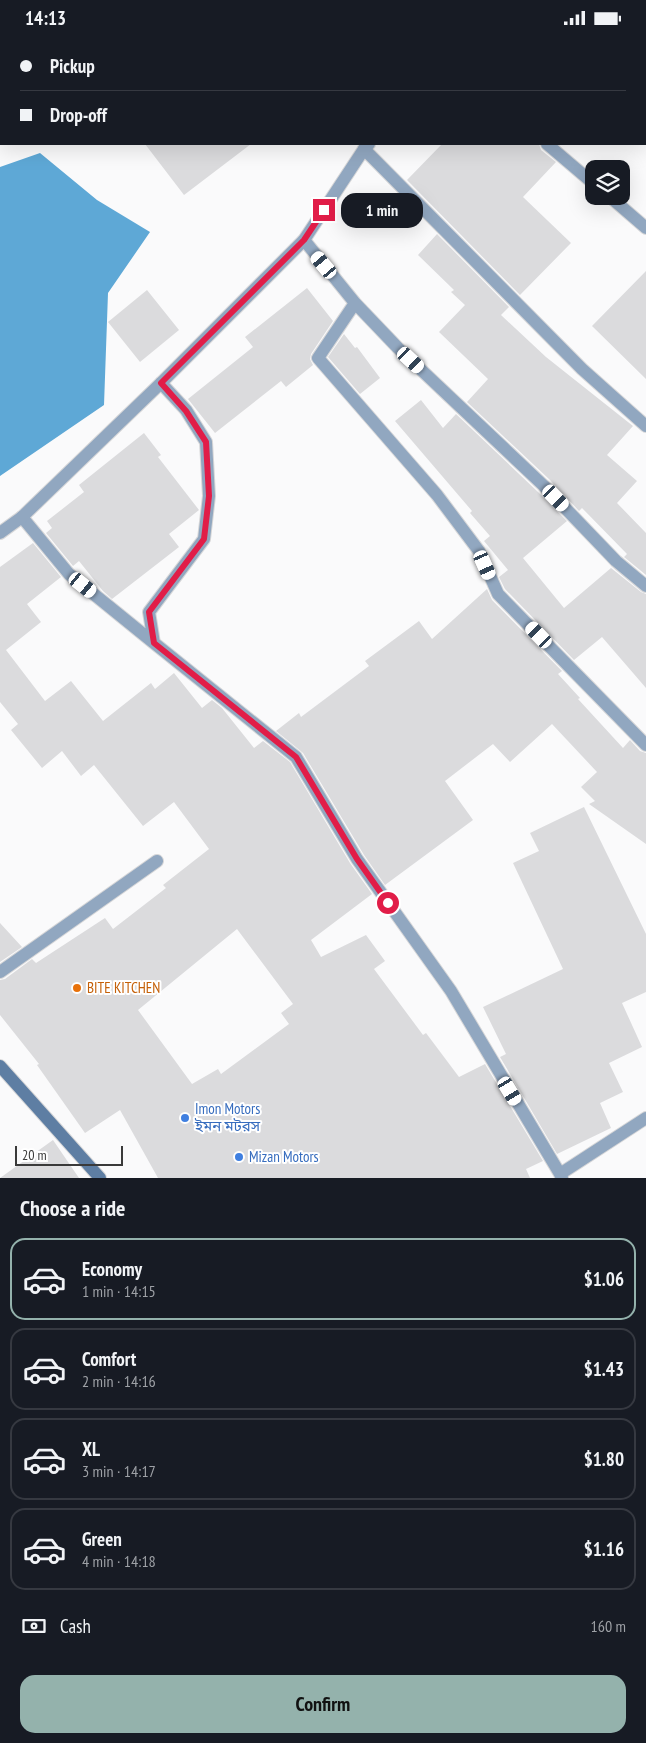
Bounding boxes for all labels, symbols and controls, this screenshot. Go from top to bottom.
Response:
text: 14:13 [25,6,66,30]
text: Pickup [50,54,95,78]
text: Drop-off [50,103,107,127]
map controls [585,160,630,205]
button: layers [585,160,630,205]
callout: 1 min [342,193,424,227]
route end [313,199,335,221]
text: 1 min [366,200,398,220]
car [308,249,339,281]
car [394,344,427,376]
car [540,482,571,514]
car [472,548,497,582]
car [66,570,99,600]
car [523,619,554,651]
route start [377,892,399,914]
place label: BITE KITCHEN [87,978,160,997]
marker: BITE KITCHEN [71,982,83,994]
car [495,1074,524,1108]
place label: Imon Motors ইমন মটরস [194,1099,261,1135]
marker: Imon Motors ইমন মটরস [179,1112,191,1124]
scale bar [15,1143,122,1166]
text: 20 m [22,1146,47,1164]
place label: Mizan Motors [249,1147,319,1166]
marker: Mizan Motors [233,1151,245,1163]
text: Choose a ride [20,1194,125,1222]
icon: car [22,1257,67,1302]
text: Economy [82,1257,142,1281]
text: $1.06 [584,1267,624,1291]
text: 1 min · 14:15 [82,1281,156,1301]
icon: car [22,1347,67,1392]
text: Comfort [82,1347,136,1371]
text: $1.43 [584,1357,624,1381]
text: 2 min · 14:16 [82,1371,156,1391]
icon: car [22,1437,67,1482]
text: XL [82,1437,100,1461]
text: $1.80 [584,1447,624,1471]
text: 3 min · 14:17 [82,1461,156,1481]
icon: car [22,1527,67,1572]
text: Green [82,1527,122,1551]
text: $1.16 [584,1537,624,1561]
text: 4 min · 14:18 [82,1551,156,1571]
icon: cash [20,1612,48,1640]
text: Cash [60,1614,91,1638]
text: 160 m [591,1616,626,1636]
button: Confirm [20,1675,626,1733]

